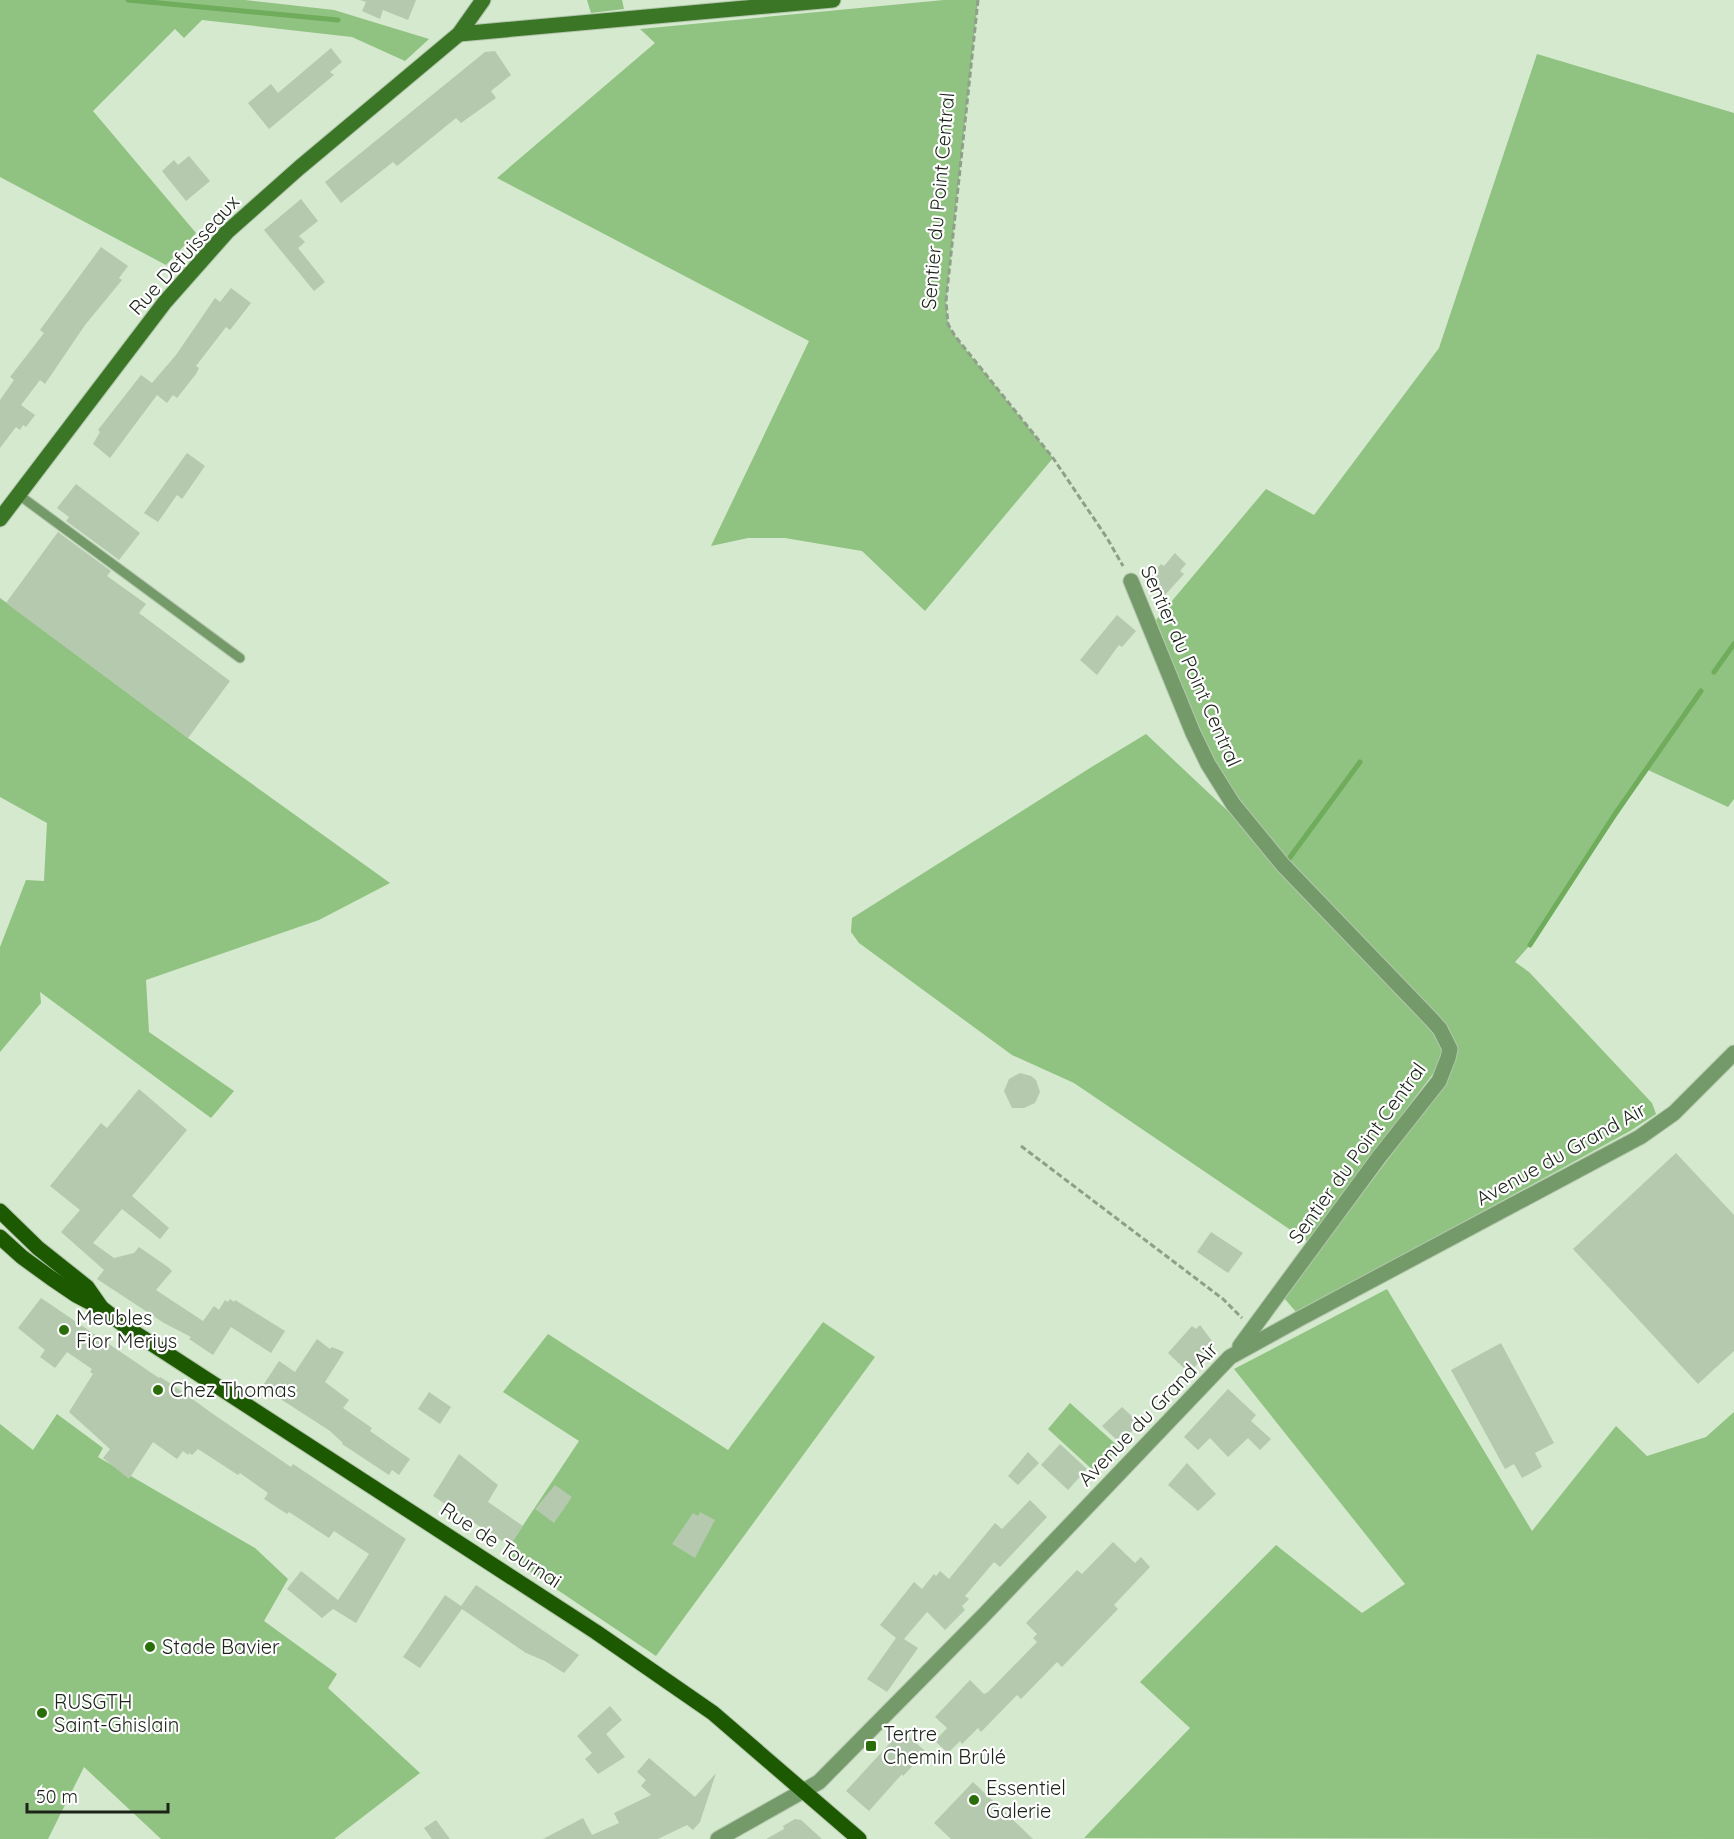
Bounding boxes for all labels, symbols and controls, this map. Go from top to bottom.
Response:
street label: Sentier du Point Central [916,91,959,310]
street label: Rue Defuisseaux [123,189,244,320]
street label: Sentier du Point Central [1136,561,1247,770]
street label: Sentier du Point Central [1283,1057,1431,1248]
street label: Avenue du Grand Air [1471,1096,1650,1211]
place label: Meubles Fior Meriys [76,1305,177,1353]
marker: Meubles Fior Meriys [57,1323,71,1337]
street label: Avenue du Grand Air [1072,1336,1223,1491]
place label: Chez Thomas [170,1377,296,1402]
marker: Chez Thomas [151,1383,165,1397]
street label: Rue de Tournai [436,1496,566,1593]
place label: Stade Bavier [162,1634,280,1659]
marker: Stade Bavier [143,1640,157,1654]
place label: RUSGTH Saint-Ghislain [54,1689,179,1737]
marker: RUSGTH Saint-Ghislain [35,1706,49,1720]
place label: Tertre Chemin Brûlé [883,1721,1006,1769]
marker: Tertre Chemin Brûlé [864,1739,878,1753]
place label: Essentiel Galerie [986,1775,1066,1823]
scale bar [27,1776,168,1814]
text: 50 m [36,1785,78,1808]
marker: Essentiel Galerie [967,1793,981,1807]

